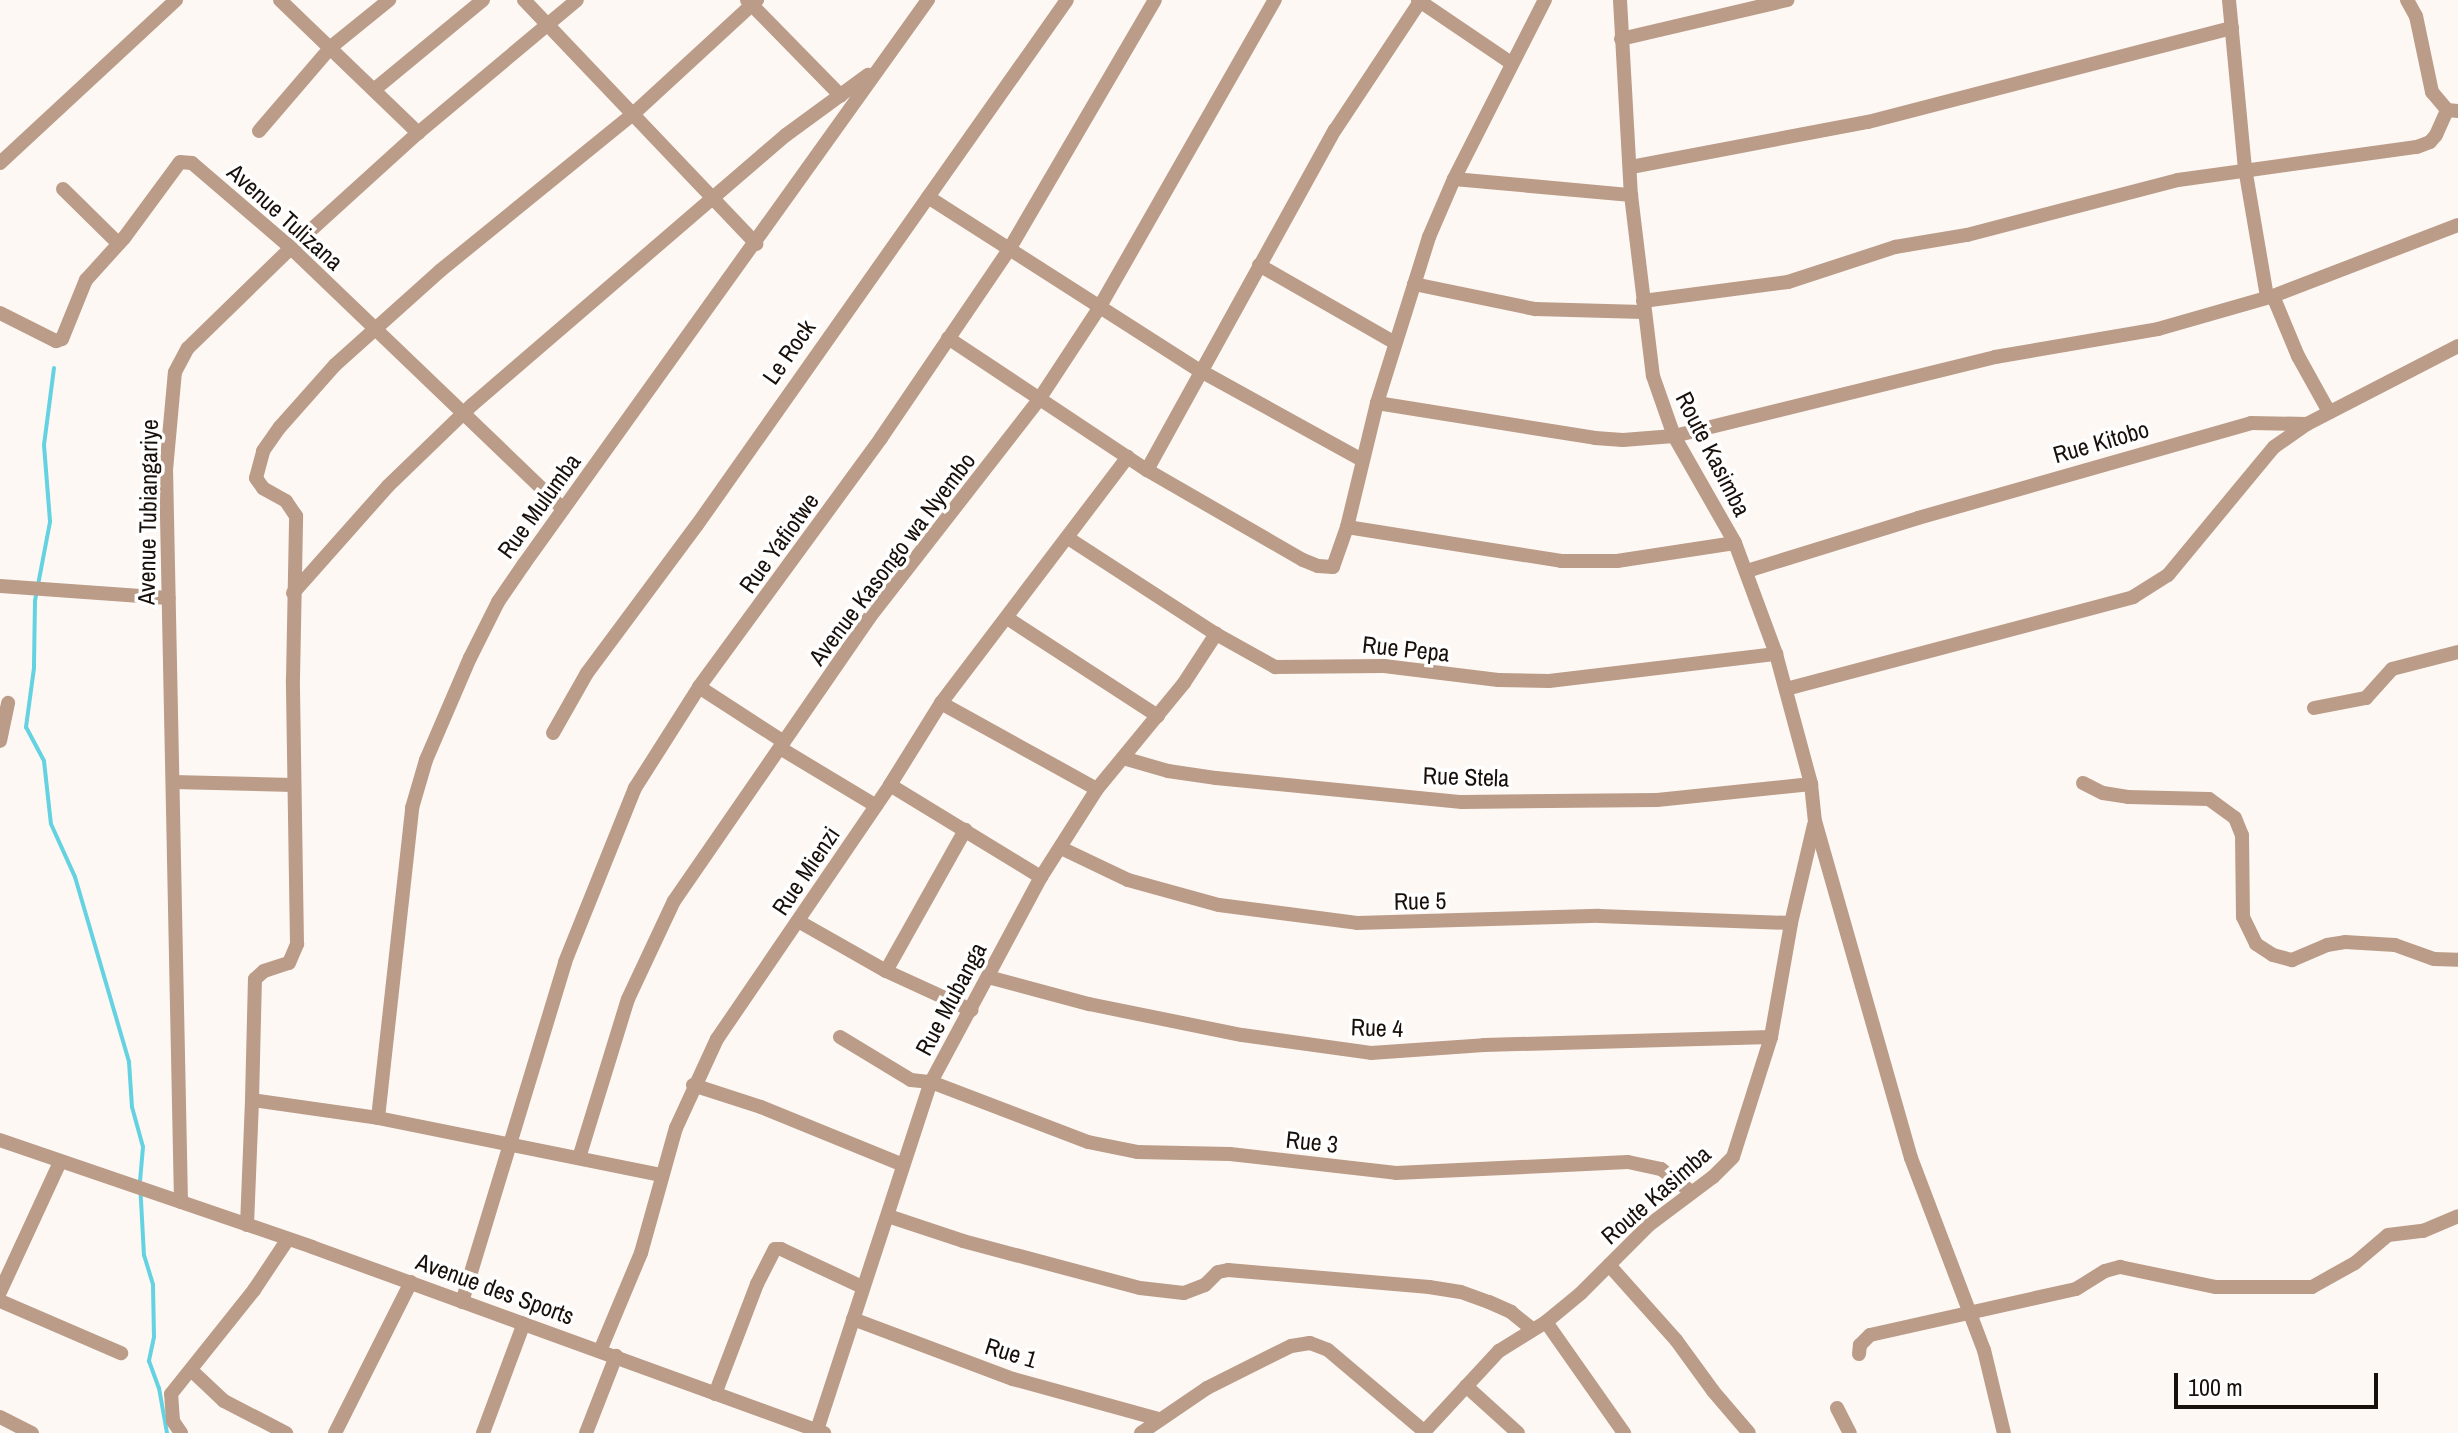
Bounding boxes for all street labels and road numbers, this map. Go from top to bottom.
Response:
street label: Avenue Tulizana [221,158,349,276]
street label: Le Rock [757,314,821,390]
street label: Route Kasimba [1669,387,1757,521]
street label: Rue Kitobo [2050,415,2152,469]
street label: Avenue Tubiangariye [132,419,164,605]
street label: Avenue Kasongo wa Nyembo [803,447,981,671]
street label: Rue Mulumba [491,448,587,564]
street label: Rue Yafiotwe [733,487,825,599]
street label: Rue Pepa [1361,630,1451,668]
street label: Rue Stela [1422,761,1510,793]
street label: Rue Mienzi [766,821,846,921]
street label: Rue 5 [1393,886,1447,916]
street label: Rue Mubanga [909,938,993,1060]
street label: Rue 4 [1350,1013,1404,1043]
street label: Rue 3 [1284,1125,1340,1159]
street label: Route Kasimba [1595,1140,1717,1250]
street label: Avenue des Sports [412,1247,578,1331]
street label: Rue 1 [982,1332,1040,1374]

